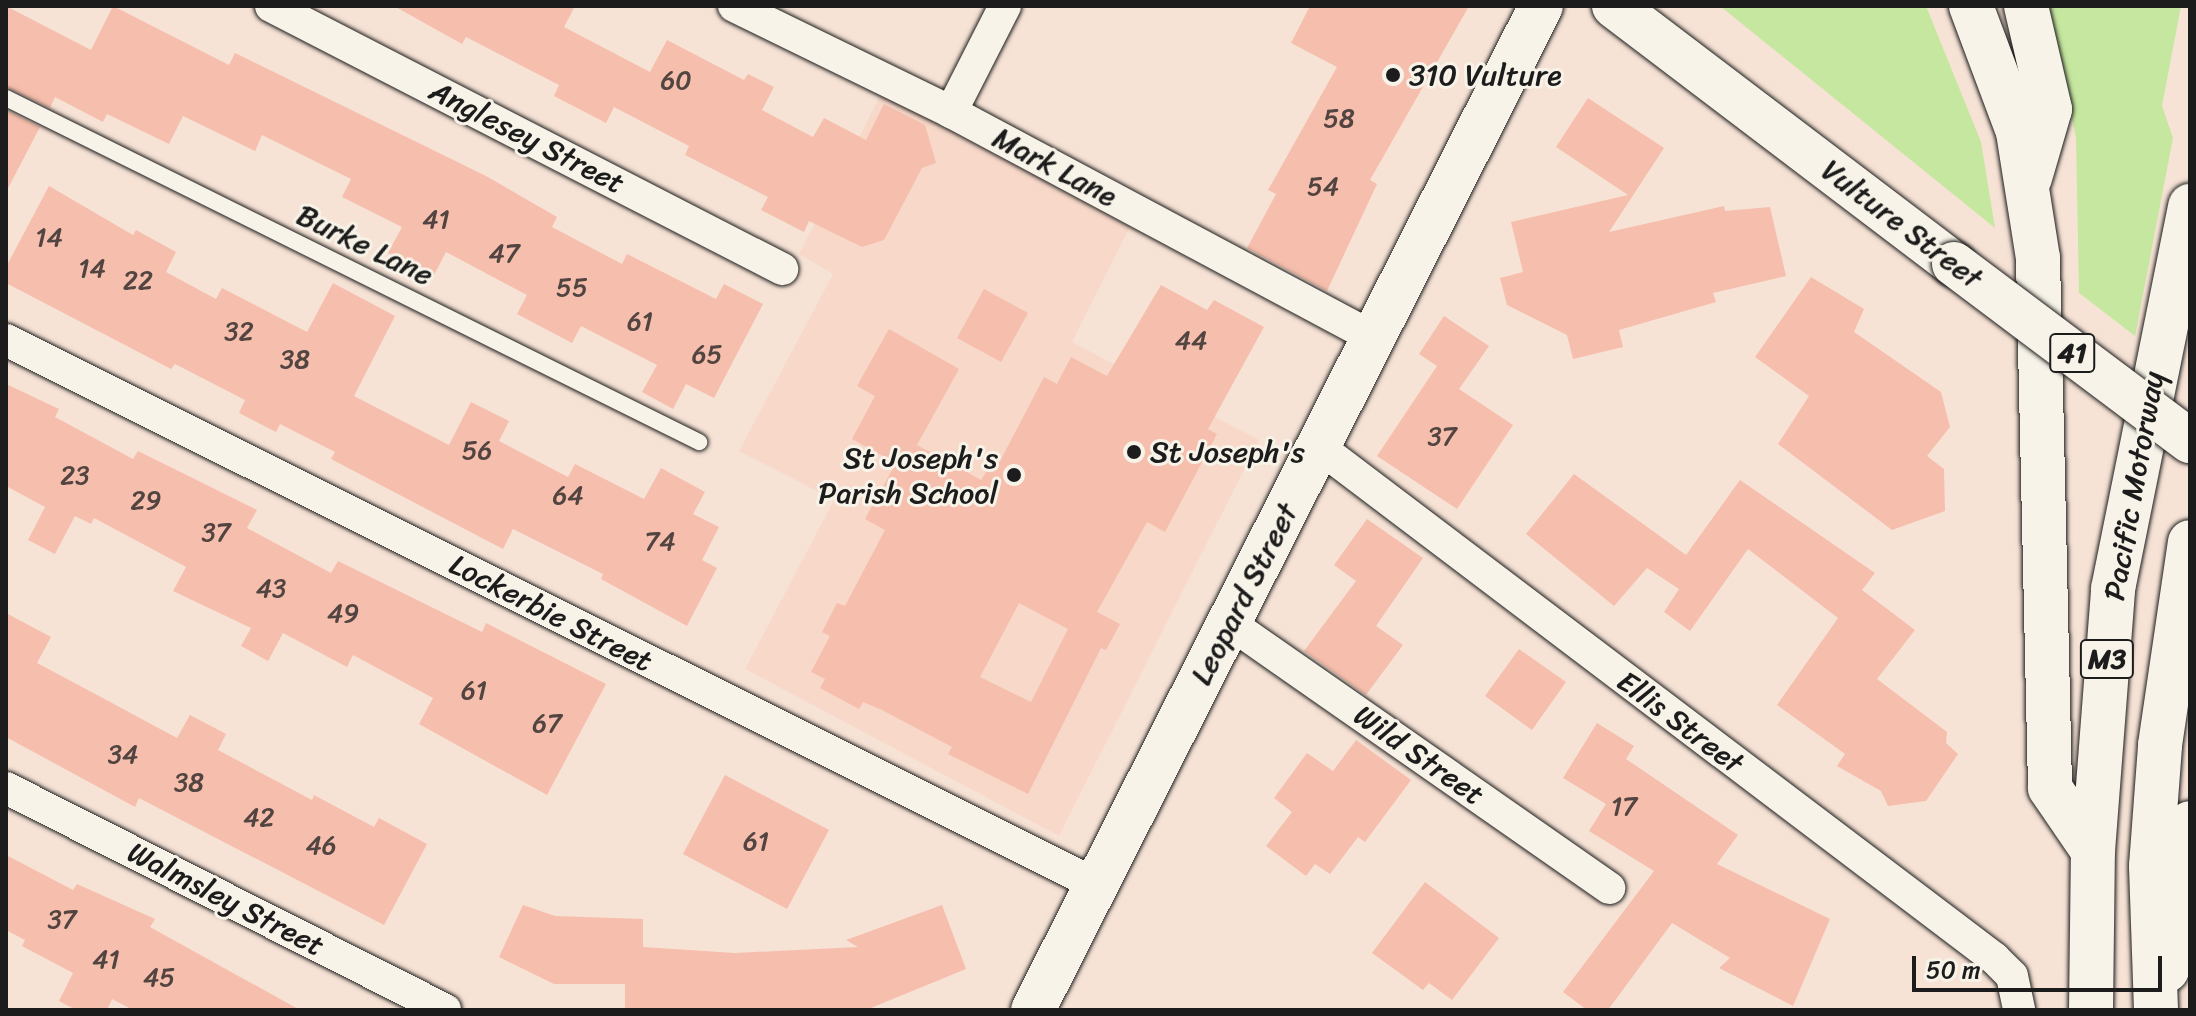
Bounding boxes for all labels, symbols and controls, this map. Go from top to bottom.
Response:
place label: 310 Vulture [1409,57,1562,93]
house number: 60 [660,65,692,97]
marker: 310 Vulture [1384,66,1402,84]
street label: Anglesey Street [423,72,631,202]
house number: 58 [1323,103,1355,135]
street label: Mark Lane [986,119,1124,215]
street label: Vulture Street [1815,152,1989,296]
house number: 54 [1307,171,1339,203]
street label: Burke Lane [291,197,439,293]
house number: 41 [422,204,450,236]
house number: 14 [35,222,63,254]
house number: 47 [488,238,520,270]
house number: 14 [78,253,106,285]
house number: 22 [123,265,153,297]
house number: 55 [556,272,588,304]
house number: 61 [627,306,653,338]
house number: 32 [224,316,254,348]
house number: 44 [1175,325,1207,357]
road number: 41 [2048,329,2096,377]
house number: 65 [692,339,722,371]
house number: 38 [280,344,310,376]
street label: Pacific Motorway [2096,368,2172,604]
house number: 37 [1427,421,1457,453]
place label: St Joseph's [1150,434,1305,470]
house number: 56 [462,435,492,467]
place label: St Joseph's Parish School [818,440,998,510]
marker: St Joseph's [1125,443,1143,461]
house number: 23 [60,460,90,492]
marker: St Joseph's Parish School [1005,466,1023,484]
house number: 64 [552,480,584,512]
house number: 29 [131,485,161,517]
street label: Leopard Street [1183,497,1305,691]
house number: 37 [201,517,231,549]
house number: 74 [644,526,676,558]
street label: Lockerbie Street [444,546,658,680]
house number: 43 [256,573,286,605]
house number: 49 [327,598,359,630]
road number: M3 [2079,635,2135,683]
street label: Ellis Street [1610,663,1750,781]
house number: 61 [461,675,487,707]
street label: Wild Street [1347,697,1491,813]
house number: 67 [532,708,562,740]
house number: 34 [108,739,138,771]
house number: 38 [174,767,204,799]
house number: 17 [1611,791,1637,823]
house number: 42 [243,802,275,834]
house number: 61 [743,826,769,858]
house number: 46 [305,830,337,862]
street label: Walmsley Street [121,834,331,964]
house number: 37 [47,904,77,936]
scale bar [1916,940,2166,990]
house number: 41 [92,944,120,976]
text: 50 m [1926,949,1981,991]
house number: 45 [143,962,175,994]

